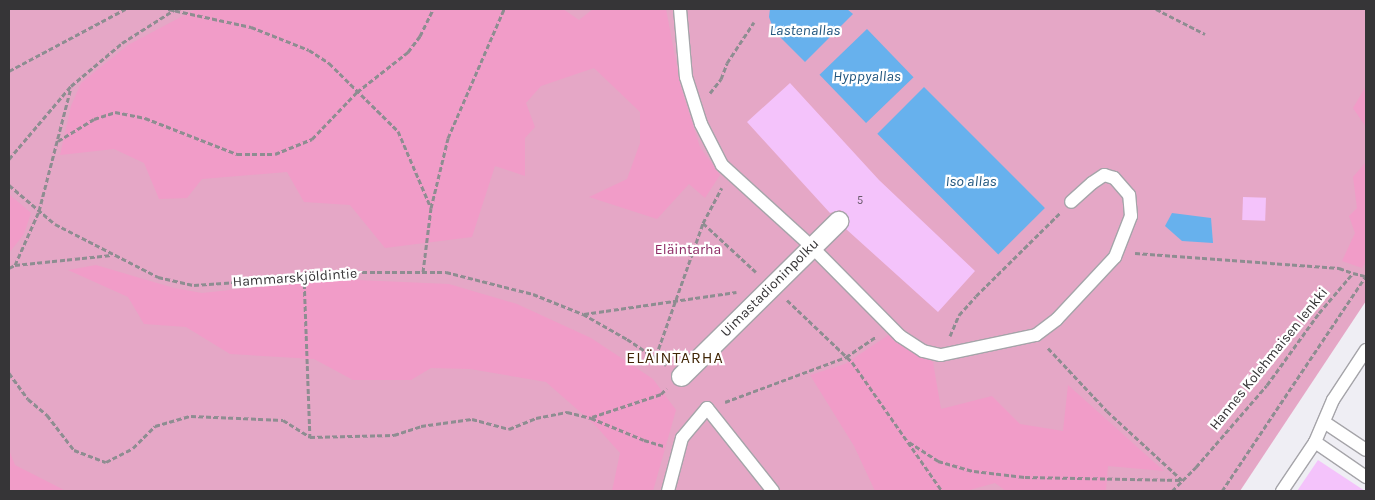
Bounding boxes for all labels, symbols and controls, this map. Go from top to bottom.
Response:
water label: Lastenallas [770,22,840,40]
water label: Hyppyallas [833,68,901,86]
water label: Iso allas [945,173,997,191]
house number: 5 [857,194,863,208]
street label: Uimastadioninpolku [717,235,823,341]
park label: Eläintarha [655,242,721,258]
street label: Hammarskjöldintie [232,265,358,291]
street label: Hannes Kolehmaisen lenkki [1206,284,1332,434]
district label: ELÄINTARHA [625,348,725,368]

